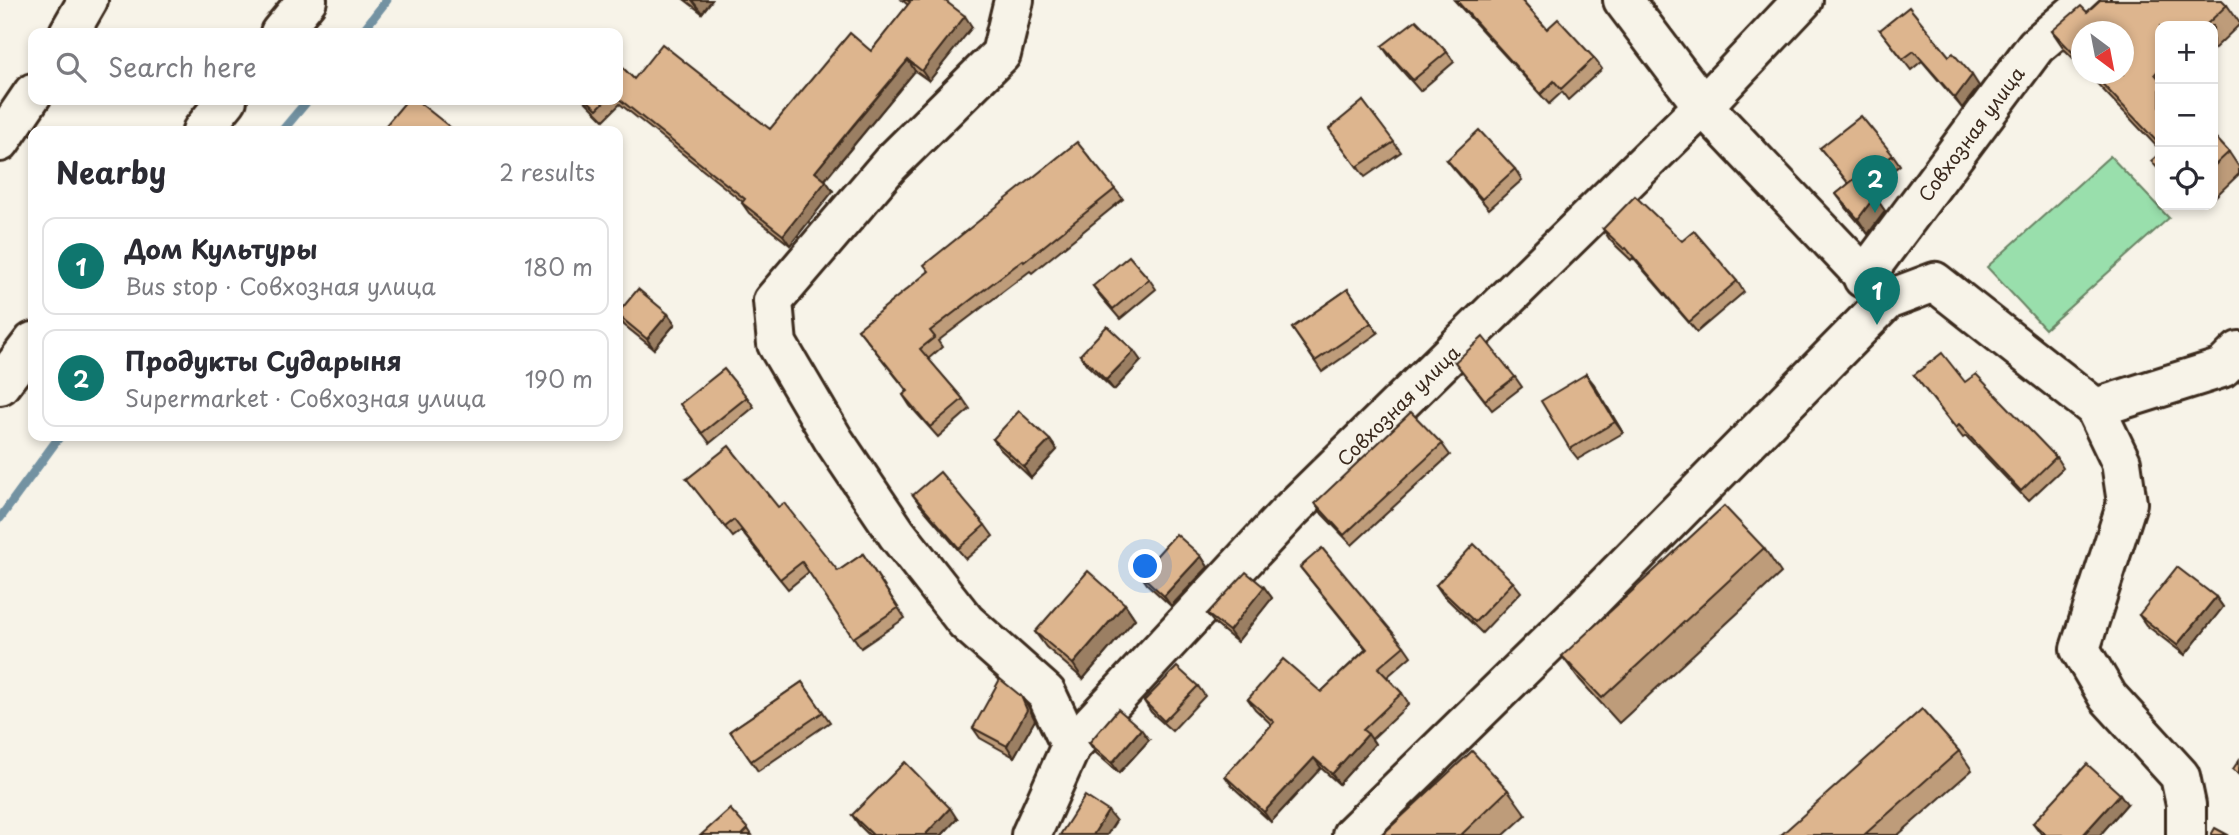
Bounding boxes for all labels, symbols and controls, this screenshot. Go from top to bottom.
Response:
north arrow [2071,21,2134,84]
map controls [2155,21,2218,210]
button: + [2155,21,2218,84]
search box [28,28,623,105]
text: Search here [108,47,257,86]
icon: search [52,48,90,86]
street label: Совхозная улица [1911,60,2030,207]
button: − [2155,84,2218,147]
button: locate [2155,147,2218,210]
text: Nearby [56,149,166,194]
text: 2 results [499,154,595,189]
pin: 2 [1852,155,1898,213]
text: Дом Культуры [125,229,317,268]
text: 1 [76,249,87,284]
text: 180 m [524,249,593,284]
pin: 1 [1854,267,1900,325]
text: Bus stop · Совхозная улица [125,268,436,303]
street label: Совхозная улица [1330,338,1466,472]
text: Продукты Сударыня [125,341,402,380]
text: 2 [73,361,89,396]
text: 190 m [525,361,593,396]
text: Supermarket · Совхозная улица [125,380,486,415]
your location [1128,549,1162,583]

